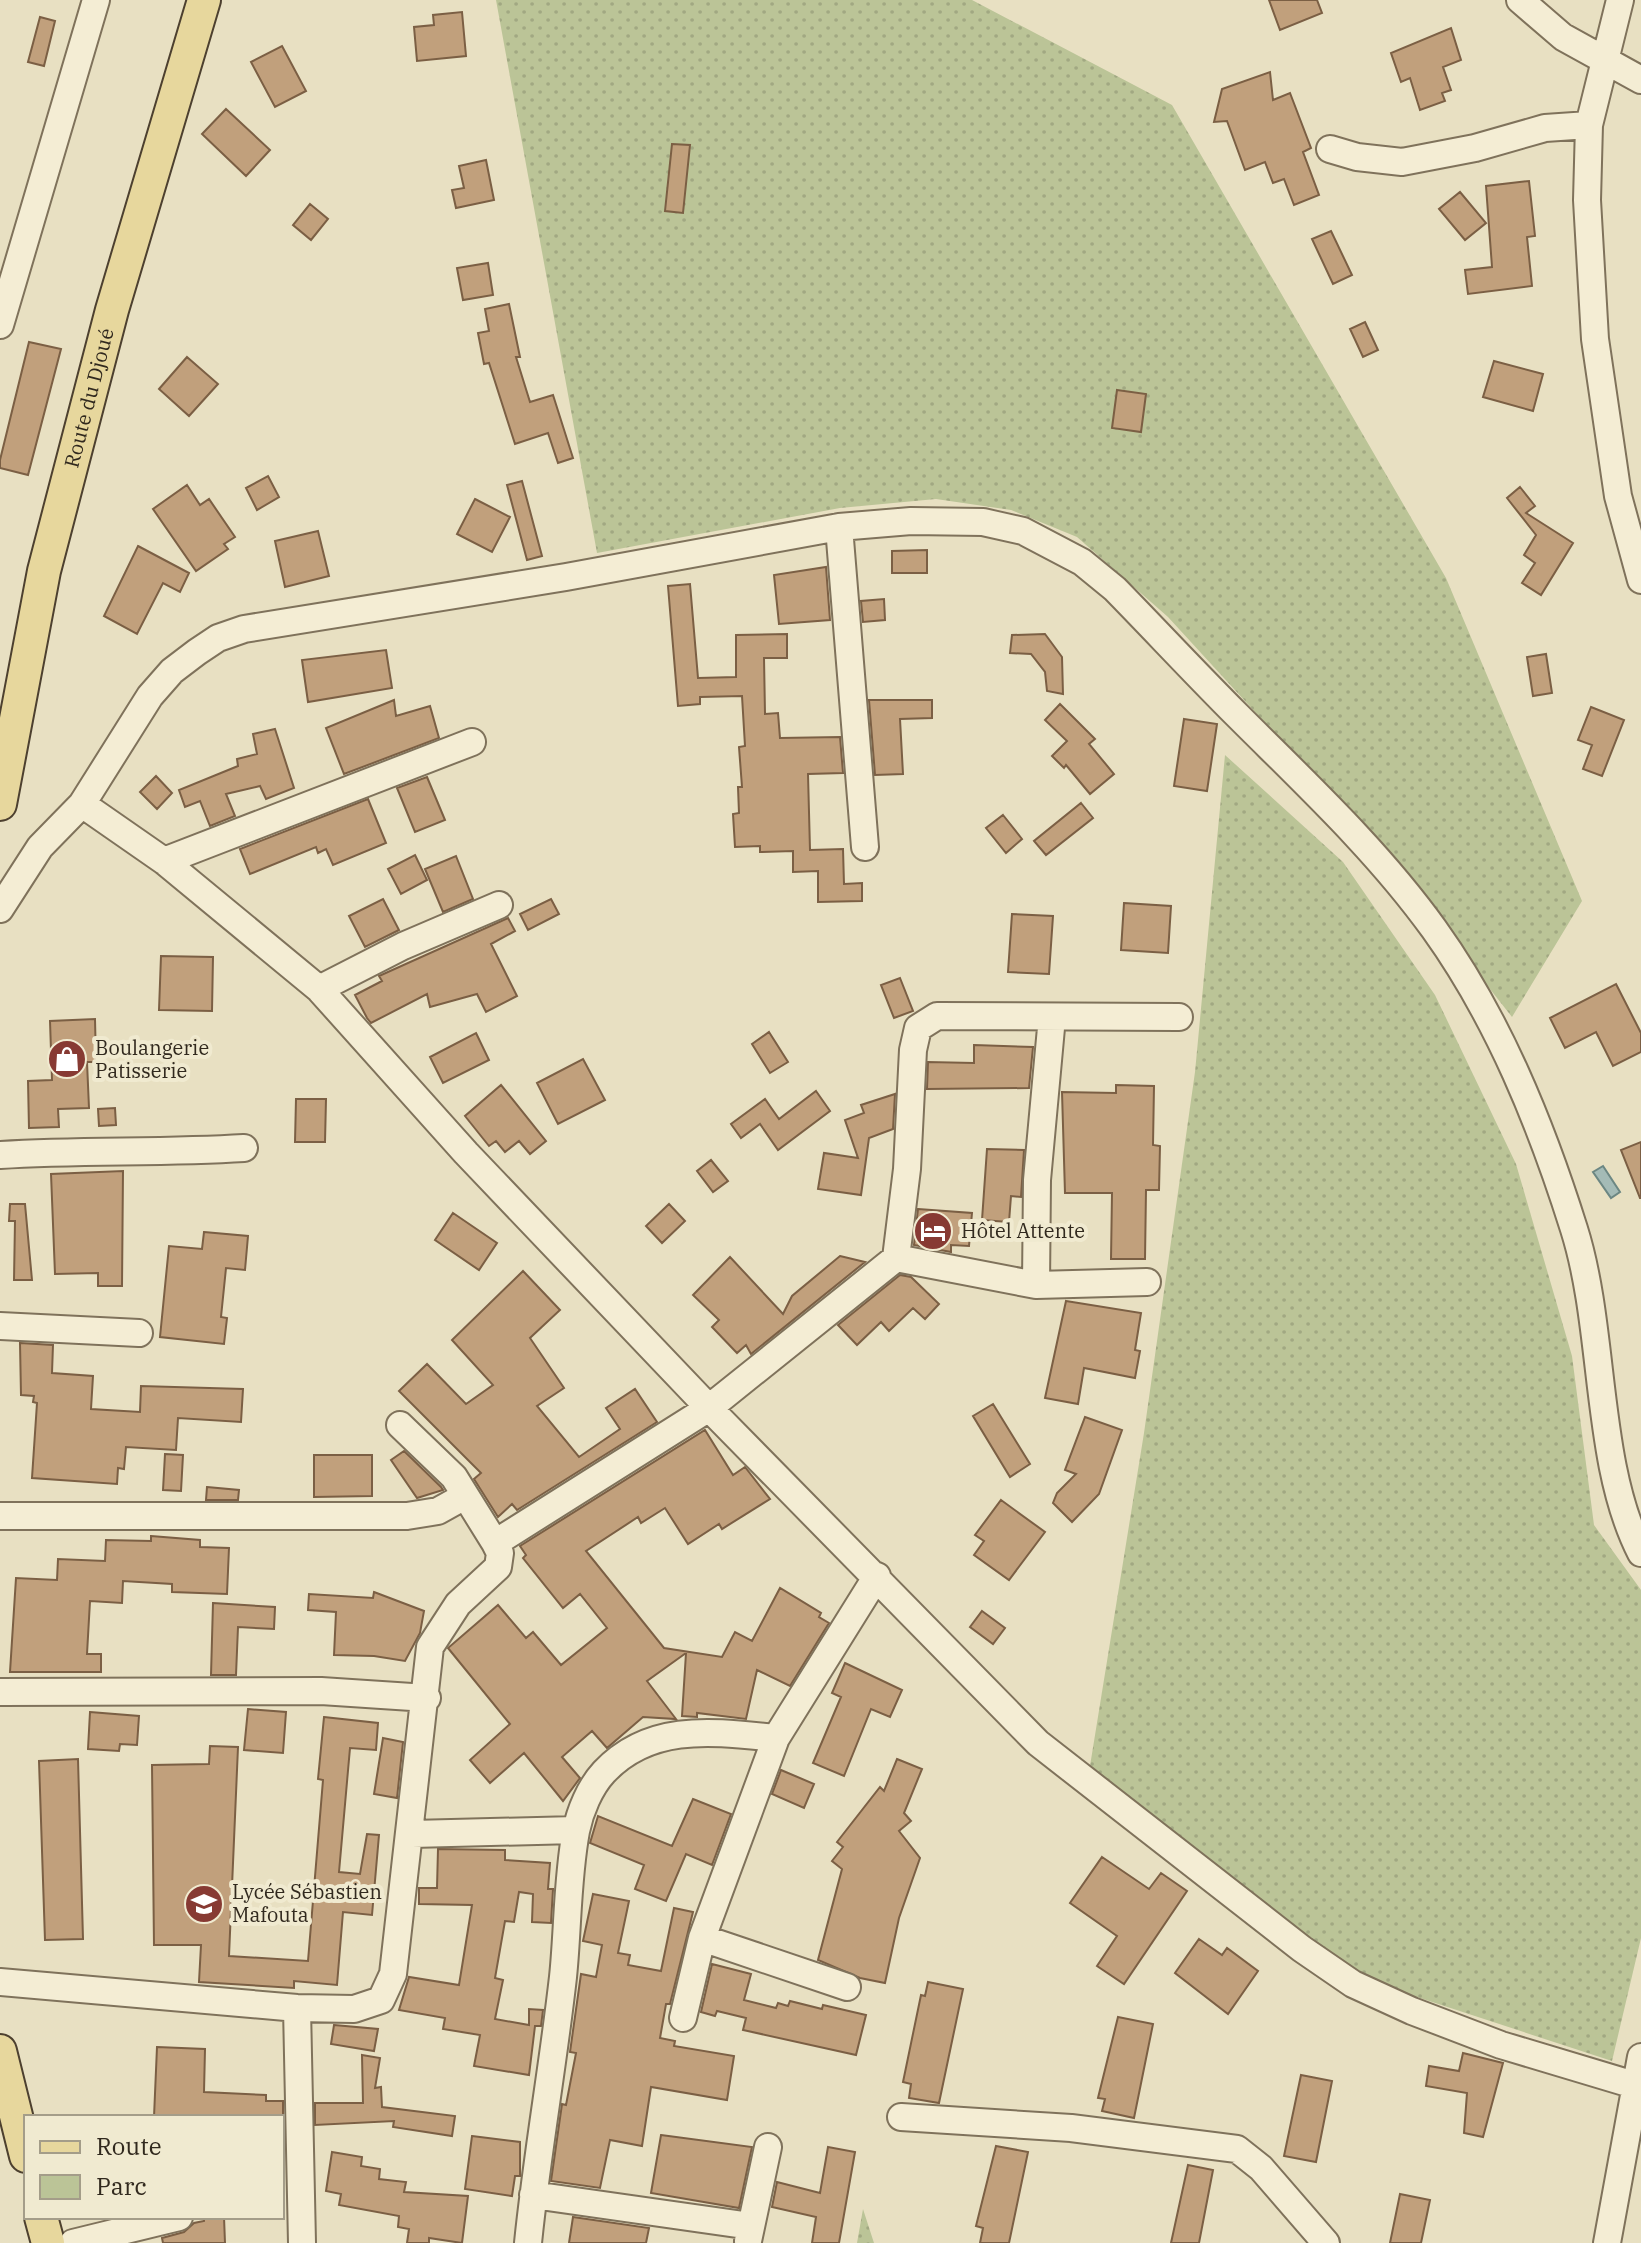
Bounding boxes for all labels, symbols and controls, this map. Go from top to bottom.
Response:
street label: Route du Djoué [58,325,120,470]
place label: Boulangerie Patisserie [95,1034,209,1084]
shop icon: Boulangerie Patisserie [46,1038,88,1080]
hotel icon: Hôtel Attente [912,1210,954,1252]
place label: Hôtel Attente [961,1217,1085,1244]
place label: Lycée Sébastien Mafouta [232,1878,382,1928]
school or university icon: Lycée Sébastien Mafouta [183,1883,225,1925]
legend [24,2115,284,2219]
text: Route [96,2130,162,2162]
text: Parc [96,2170,147,2202]

